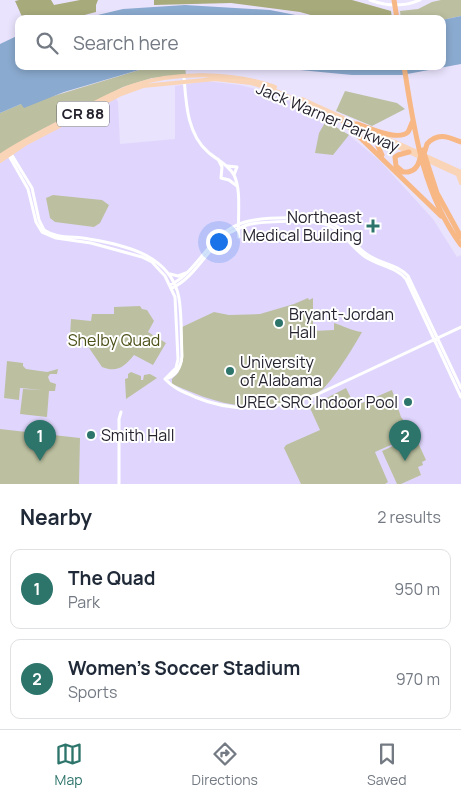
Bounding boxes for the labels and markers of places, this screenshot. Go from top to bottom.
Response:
place label: Northeast Medical Building [242,206,362,246]
marker: Northeast Medical Building [366,219,380,233]
place label: Bryant-Jordan Hall [289,303,394,343]
marker: Bryant-Jordan Hall [273,317,285,329]
place label: University of Alabama [240,351,322,391]
marker: University of Alabama [224,365,236,377]
place label: UREC SRC Indoor Pool [236,391,398,413]
marker: UREC SRC Indoor Pool [402,396,414,408]
pin: 1 [24,420,56,461]
pin: 2 [389,420,421,461]
place label: Smith Hall [101,424,175,446]
marker: Smith Hall [85,429,97,441]

